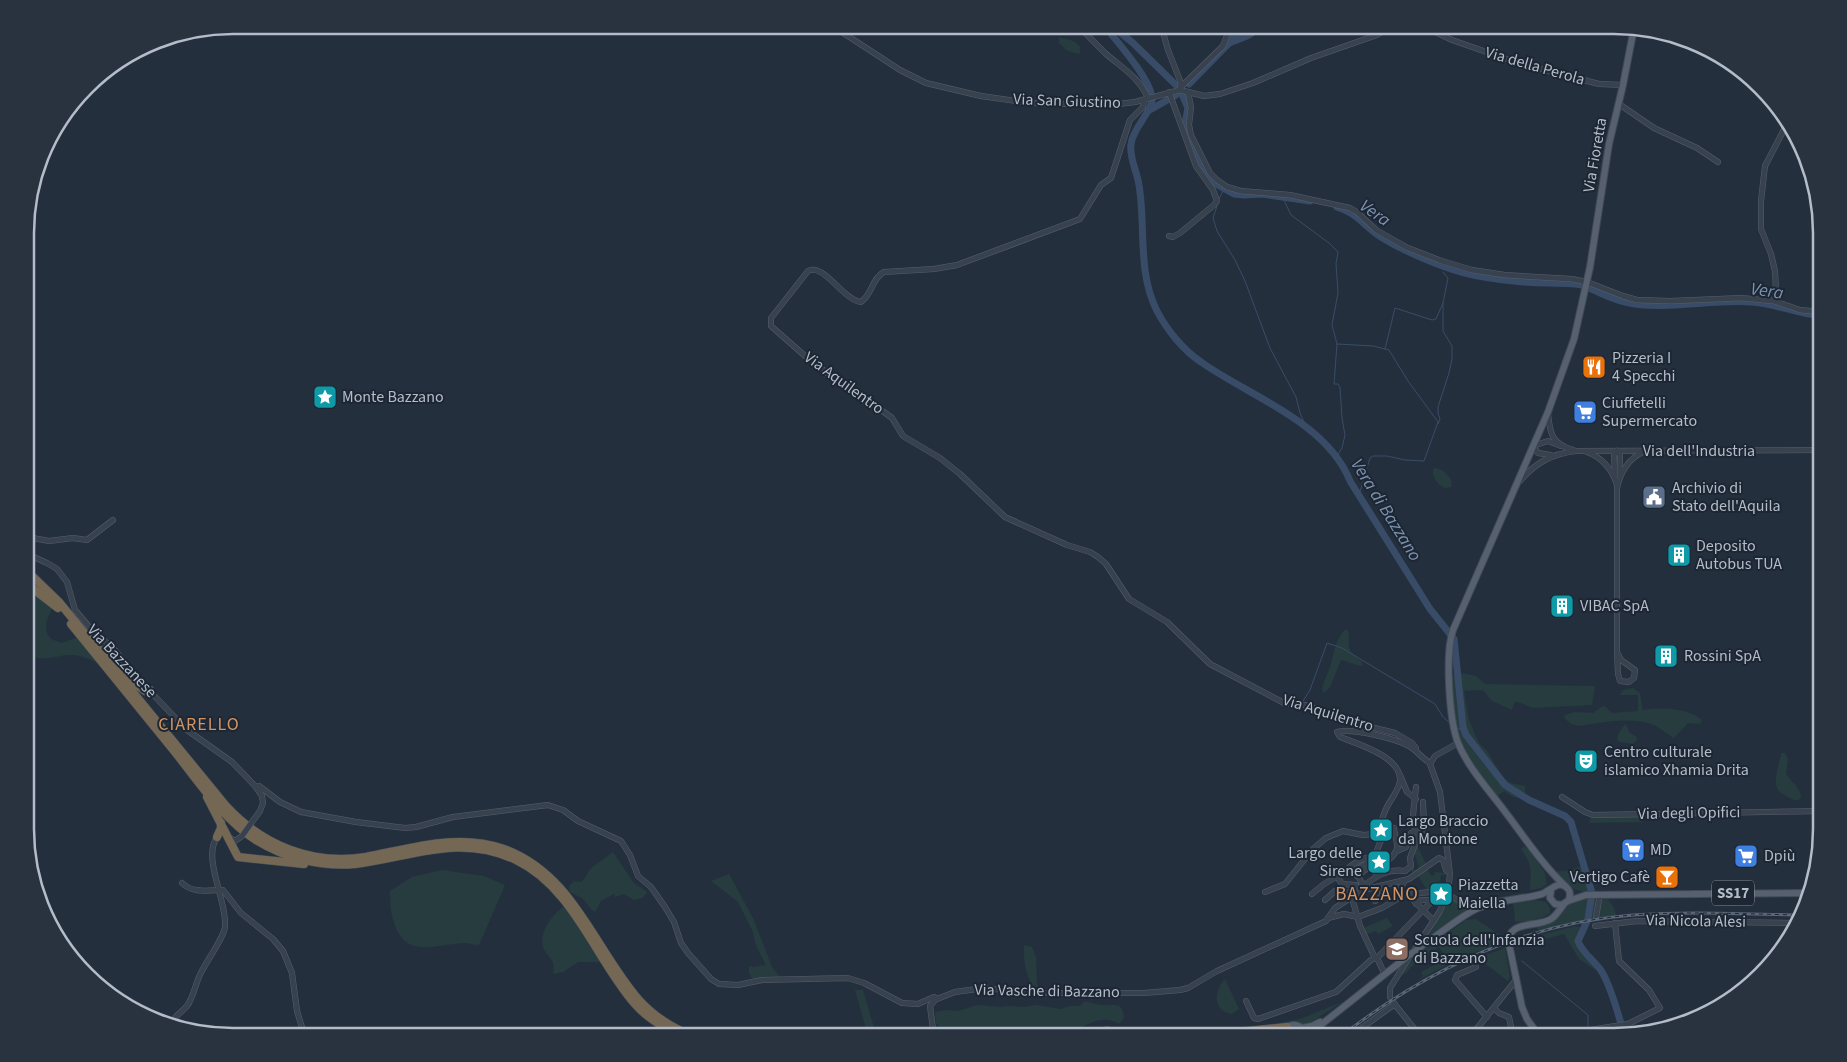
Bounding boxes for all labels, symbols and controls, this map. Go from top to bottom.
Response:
street label: Via della Perola [1483,41,1587,91]
street label: Via San Giustino [1013,88,1121,114]
street label: Via Fioretta [1578,116,1612,194]
water label: Vera [1354,193,1396,233]
water label: Vera [1749,276,1785,306]
street label: Via Aquilentro [800,347,888,419]
place label: Pizzeria I 4 Specchi [1612,347,1675,387]
restaurant icon: Pizzeria I 4 Specchi [1581,354,1607,380]
place icon: Monte Bazzano [312,384,338,410]
place label: Monte Bazzano [342,386,444,408]
place label: Ciuffetelli Supermercato [1602,392,1697,432]
supermarket icon: Ciuffetelli Supermercato [1572,399,1598,425]
street label: Via dell'Industria [1643,440,1755,462]
water label: Vera di Bazzano [1344,454,1428,566]
place label: Archivio di Stato dell'Aquila [1672,477,1781,517]
public building icon: Archivio di Stato dell'Aquila [1641,484,1667,510]
place label: Deposito Autobus TUA [1696,535,1782,575]
building icon: Deposito Autobus TUA [1666,542,1692,568]
building icon: VIBAC SpA [1549,593,1575,619]
place label: VIBAC SpA [1580,595,1649,617]
street label: Via Bazzanese [82,619,162,703]
building icon: Rossini SpA [1653,643,1679,669]
place label: Rossini SpA [1684,645,1761,667]
street label: Via Aquilentro [1280,689,1376,737]
district label: CIARELLO [158,712,240,737]
place label: Centro culturale islamico Xhamia Drita [1604,741,1749,781]
theatre icon: Centro culturale islamico Xhamia Drita [1573,748,1599,774]
street label: Via degli Opifici [1637,801,1741,825]
place label: Largo Braccio da Montone [1398,810,1488,850]
place icon: Largo Braccio da Montone [1368,817,1394,843]
supermarket icon: MD [1620,837,1646,863]
place label: MD [1650,839,1672,861]
place label: Largo delle Sirene [1288,842,1362,882]
supermarket icon: Dpiù [1733,843,1759,869]
place label: Dpiù [1764,845,1795,867]
place icon: Largo delle Sirene [1366,849,1392,875]
bar icon: Vertigo Cafè [1654,864,1680,890]
place label: Vertigo Cafè [1570,866,1650,888]
place label: Piazzetta Maiella [1458,874,1519,914]
road number: SS17 [1712,880,1754,906]
district label: BAZZANO [1335,881,1419,908]
place icon: Piazzetta Maiella [1428,881,1454,907]
street label: Via Nicola Alesi [1646,909,1746,933]
place label: Scuola dell'Infanzia di Bazzano [1414,929,1544,969]
school or university icon: Scuola dell'Infanzia di Bazzano [1384,936,1410,962]
street label: Via Vasche di Bazzano [974,979,1120,1003]

